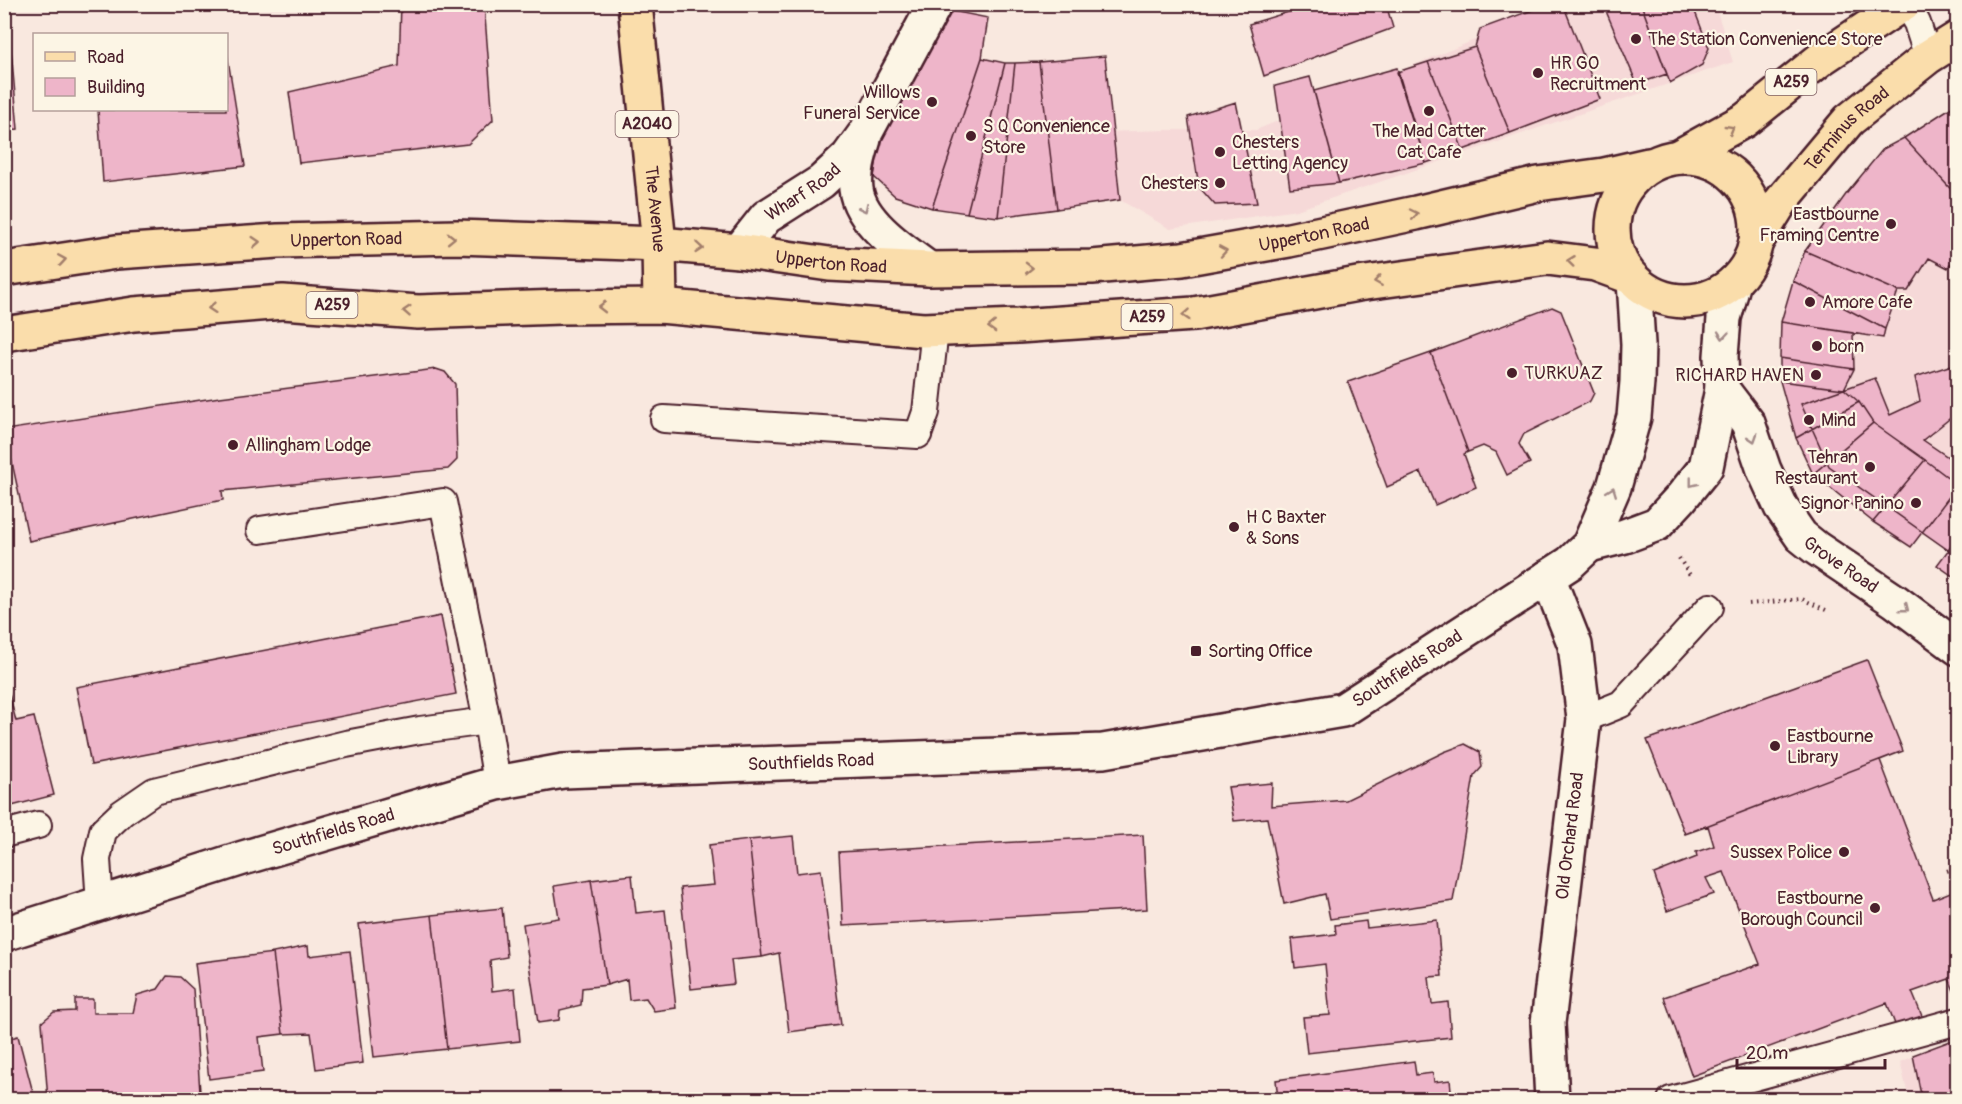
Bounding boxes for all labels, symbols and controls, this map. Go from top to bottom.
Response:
place label: The Station Convenience Store [1648,28,1883,51]
marker: The Station Convenience Store [1629,32,1643,46]
legend [33,33,228,111]
text: Road [87,46,124,69]
place label: HR GO Recruitment [1550,52,1647,96]
marker: HR GO Recruitment [1531,66,1545,80]
road number: A259 [1766,69,1816,95]
text: Building [87,76,145,99]
place label: Willows Funeral Service [803,81,920,125]
street label: Terminus Road [1799,81,1894,176]
marker: Willows Funeral Service [925,95,939,109]
marker: The Mad Catter Cat Cafe [1422,104,1436,118]
road number: A2040 [616,111,678,137]
place label: S Q Convenience Store [983,115,1110,159]
place label: The Mad Catter Cat Cafe [1372,120,1487,164]
one-way arrow [1724,125,1734,137]
marker: S Q Convenience Store [964,129,978,143]
place label: Chesters Letting Agency [1232,131,1348,175]
marker: Chesters Letting Agency [1213,145,1227,159]
street label: Wharf Road [761,158,846,226]
street label: The Avenue [640,165,671,252]
place label: Chesters [1141,172,1208,195]
marker: Chesters [1213,176,1227,190]
one-way arrow [856,202,868,213]
place label: Eastbourne Framing Centre [1759,203,1879,247]
one-way arrow [1409,208,1419,221]
street label: Upperton Road [1257,212,1372,257]
marker: Eastbourne Framing Centre [1884,217,1898,231]
street label: Upperton Road [290,227,403,252]
one-way arrow [447,231,456,244]
one-way arrow [252,236,261,249]
one-way arrow [694,241,703,254]
street label: Upperton Road [774,245,888,278]
one-way arrow [1218,246,1228,258]
one-way arrow [57,254,67,267]
one-way arrow [1567,255,1576,268]
one-way arrow [1025,262,1034,274]
one-way arrow [1374,275,1383,287]
place label: Amore Cafe [1822,291,1913,314]
road number: A259 [306,292,358,318]
marker: Amore Cafe [1803,295,1817,309]
one-way arrow [208,301,217,314]
one-way arrow [597,301,606,313]
one-way arrow [402,304,411,317]
road number: A259 [1122,304,1172,330]
one-way arrow [1182,308,1191,321]
one-way arrow [987,321,996,334]
one-way arrow [1717,330,1730,339]
place label: born [1829,335,1864,358]
marker: born [1810,339,1824,353]
place label: TURKUAZ [1524,362,1603,385]
place label: RICHARD HAVEN [1675,364,1804,387]
marker: TURKUAZ [1505,366,1519,380]
marker: RICHARD HAVEN [1809,368,1823,382]
place label: Mind [1821,409,1856,432]
marker: Mind [1802,413,1816,427]
one-way arrow [1746,432,1759,443]
place label: Allingham Lodge [245,434,371,457]
marker: Allingham Lodge [226,438,240,452]
place label: Tehran Restaurant [1775,446,1859,490]
marker: Tehran Restaurant [1863,460,1877,474]
one-way arrow [1689,477,1700,488]
one-way arrow [1604,487,1617,497]
place label: Signor Panino [1800,492,1904,515]
marker: Signor Panino [1909,496,1923,510]
place label: H C Baxter & Sons [1246,506,1327,550]
marker: H C Baxter & Sons [1227,520,1241,534]
street label: Grove Road [1799,531,1883,598]
one-way arrow [1899,601,1910,612]
street label: Southfields Road [1348,624,1467,713]
place label: Sorting Office [1208,640,1313,663]
marker: Sorting Office [1189,644,1203,658]
place label: Eastbourne Library [1787,725,1873,769]
marker: Eastbourne Library [1768,739,1782,753]
street label: Southfields Road [747,748,875,776]
street label: Old Orchard Road [1551,771,1589,901]
street label: Southfields Road [269,802,397,860]
place label: Sussex Police [1729,841,1832,864]
marker: Sussex Police [1837,845,1851,859]
place label: Eastbourne Borough Council [1740,887,1863,931]
marker: Eastbourne Borough Council [1868,901,1882,915]
scale bar [1737,1032,1886,1070]
text: 20 m [1746,1042,1788,1065]

